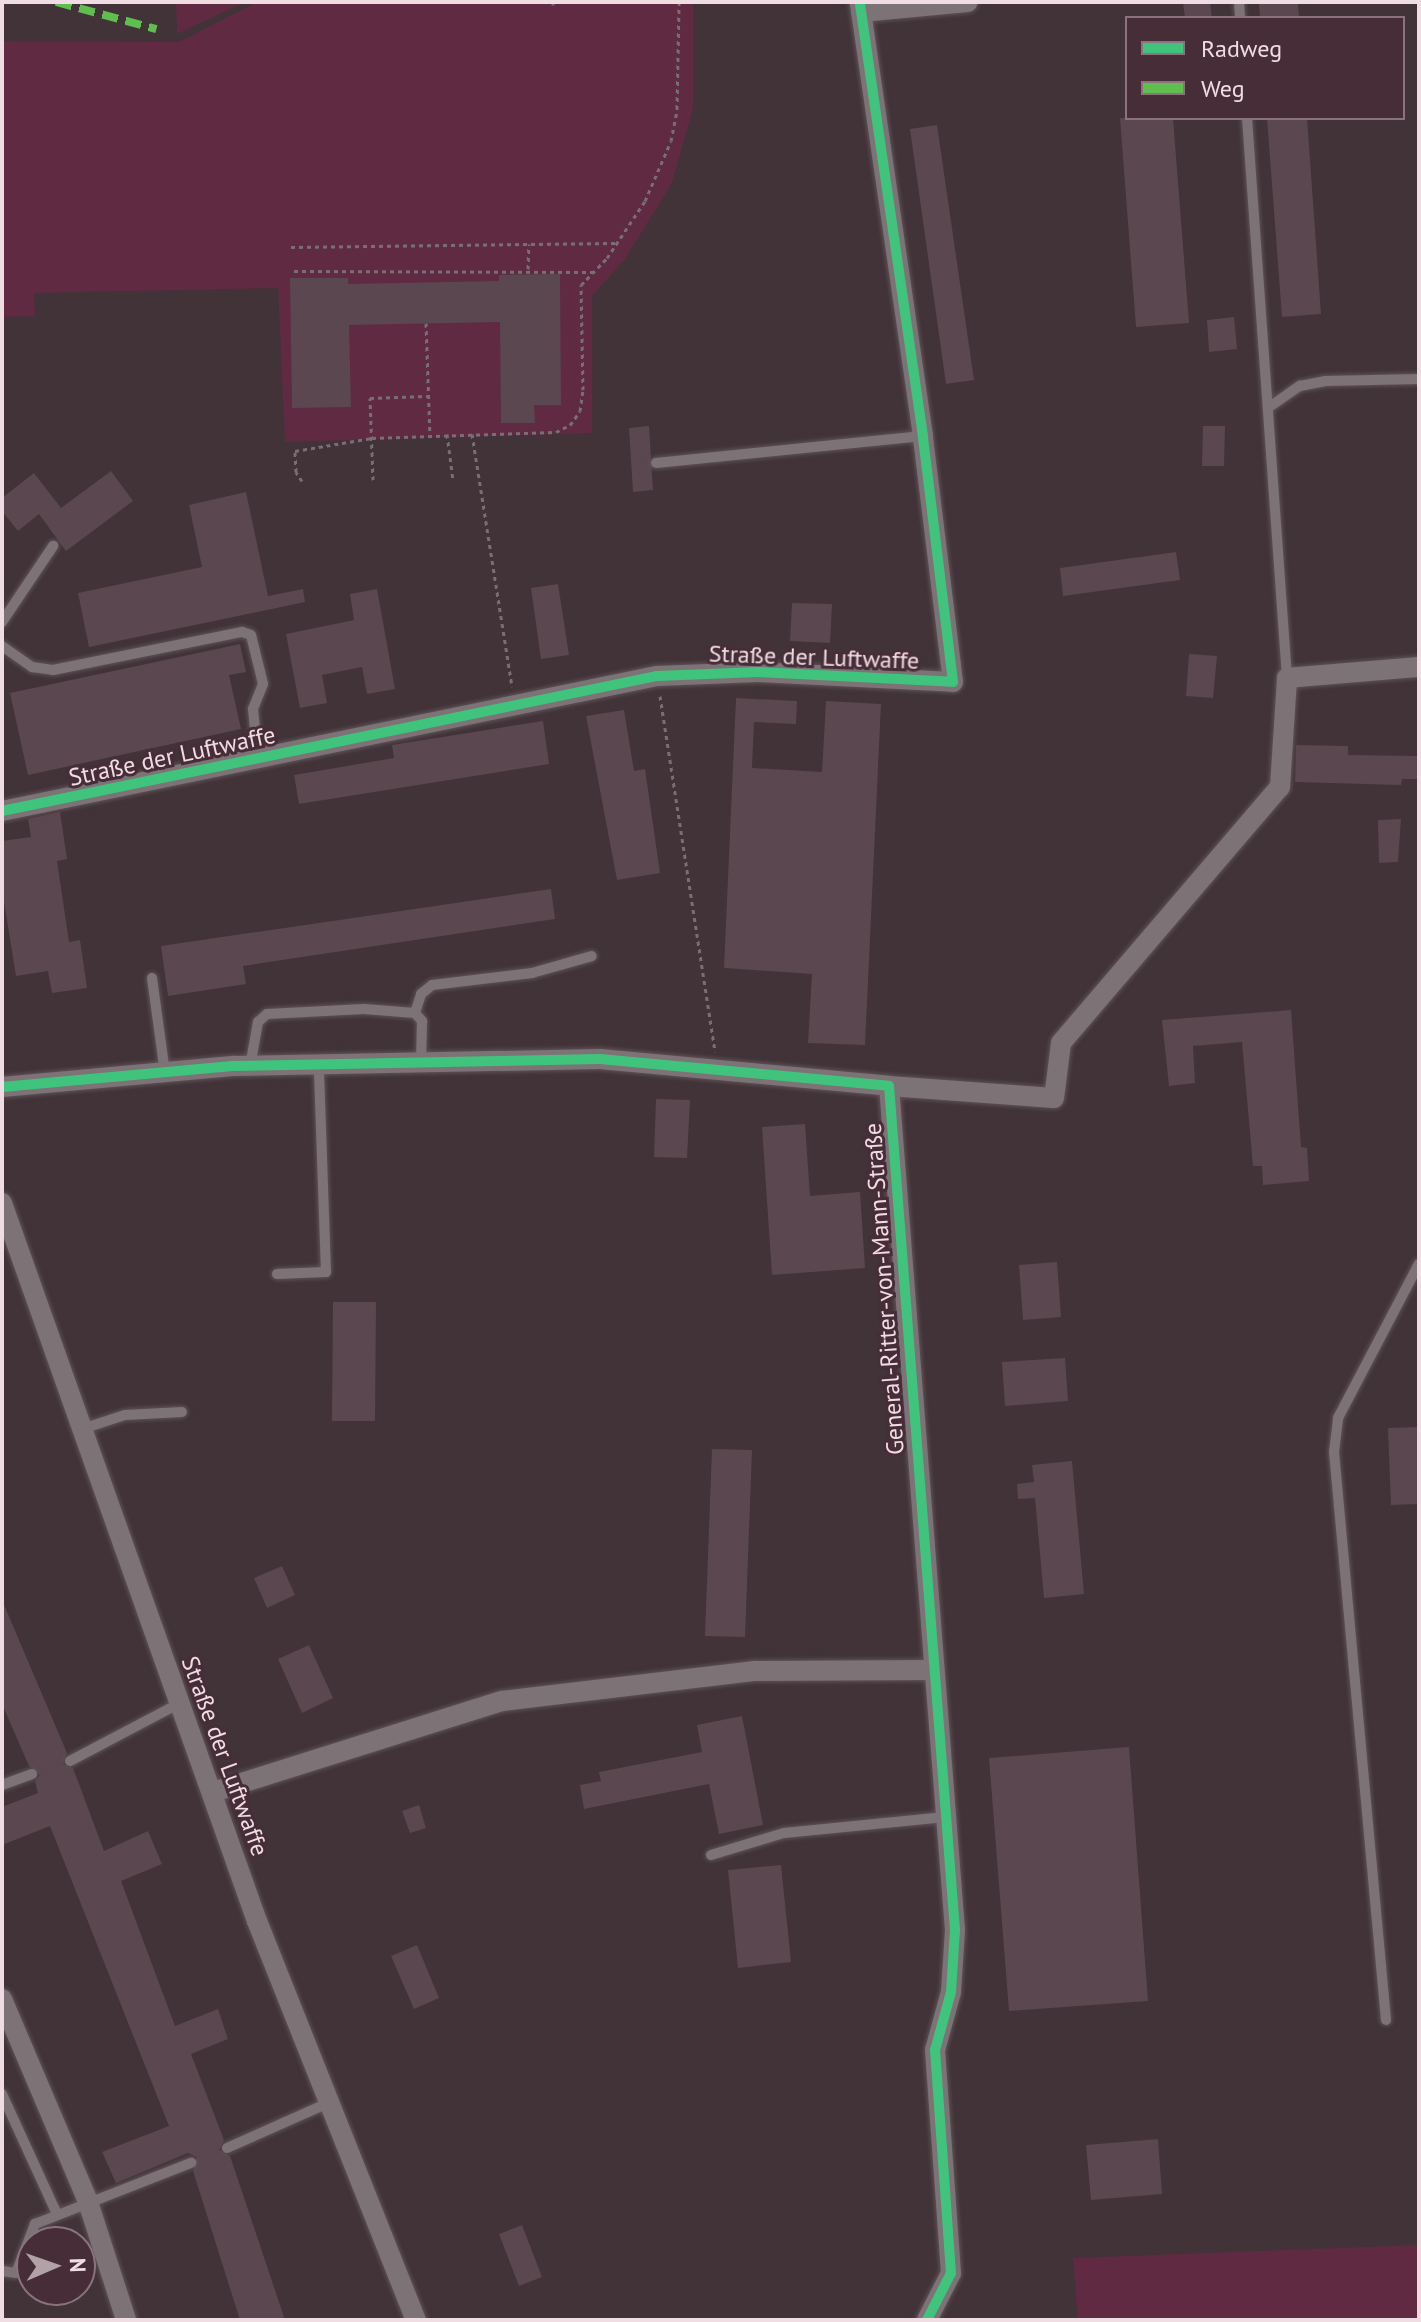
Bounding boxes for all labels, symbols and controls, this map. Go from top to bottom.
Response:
legend [1125,16,1405,120]
text: Radweg [1201,33,1282,64]
text: Weg [1201,73,1245,104]
street label: Straße der Luftwaffe [708,639,920,675]
street label: Straße der Luftwaffe [66,720,278,792]
street label: General-Ritter-von-Mann-Straße [858,1122,910,1456]
street label: Straße der Luftwaffe [175,1652,275,1860]
north arrow [16,2226,96,2306]
text: N [64,2258,92,2273]

